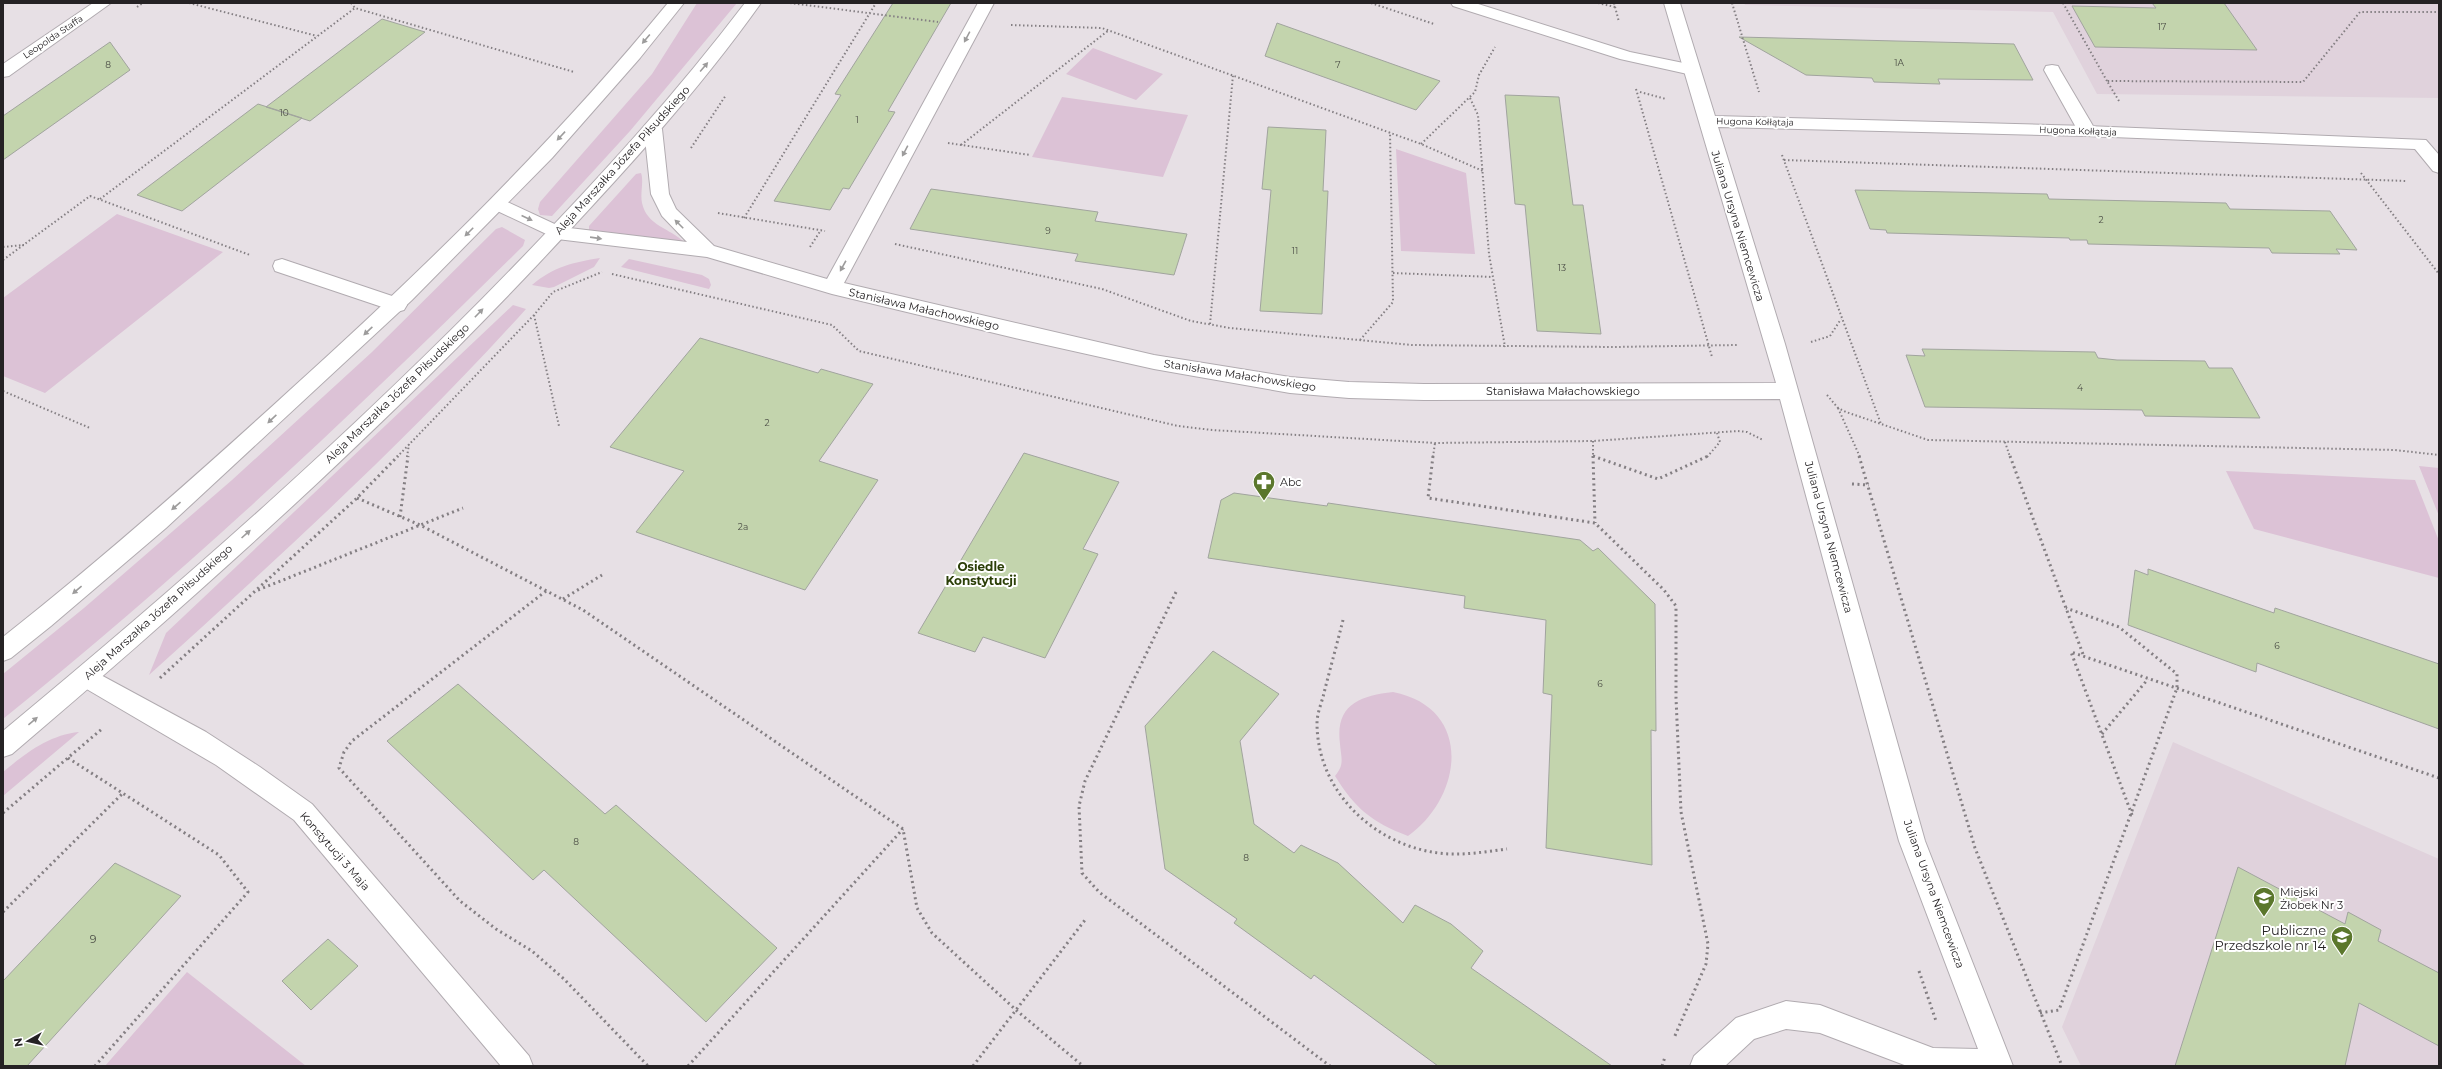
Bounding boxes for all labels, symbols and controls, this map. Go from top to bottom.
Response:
street label: Leopolda Staffa [21,12,85,61]
house number: 17 [2158,21,2166,32]
one-way arrow [963,31,970,43]
one-way arrow [642,33,651,44]
house number: 1A [1894,57,1904,68]
house number: 8 [105,59,111,70]
house number: 7 [1335,59,1341,70]
one-way arrow [699,62,708,73]
street label: Aleja Marszałka Józefa Piłsudskiego [552,83,693,237]
house number: 10 [279,107,289,118]
house number: 1 [855,114,859,125]
street label: Hugona Kołłątaja [1716,115,1794,128]
street label: Hugona Kołłątaja [2039,124,2117,137]
one-way arrow [556,131,566,141]
one-way arrow [902,146,908,157]
street label: Juliana Ursyna Niemcewicza [1708,148,1768,303]
house number: 2 [2098,214,2104,225]
one-way arrow [522,215,533,221]
one-way arrow [674,219,684,229]
house number: 9 [1045,225,1051,236]
one-way arrow [465,227,474,237]
one-way arrow [590,235,602,241]
house number: 11 [1292,245,1298,256]
one-way arrow [840,260,847,272]
house number: 13 [1558,262,1566,273]
street label: Stanisława Małachowskiego [847,285,1001,333]
one-way arrow [475,308,484,318]
street label: Aleja Marszałka Józefa Piłsudskiego [322,320,472,466]
one-way arrow [363,326,373,336]
street label: Stanisława Małachowskiego [1163,356,1317,394]
house number: 4 [2077,382,2083,393]
street label: Stanisława Małachowskiego [1486,384,1640,398]
one-way arrow [268,414,277,423]
house number: 2 [764,417,770,428]
street label: Juliana Ursyna Niemcewicza [1802,458,1856,615]
pharmacy icon: Abc [1251,469,1277,502]
place label: Abc [1280,475,1302,489]
one-way arrow [170,501,181,510]
house number: 2a [738,521,748,532]
one-way arrow [241,529,252,538]
street label: Aleja Marszałka Józefa Piłsudskiego [81,541,235,682]
district label: Osiedle Konstytucji [945,559,1017,588]
one-way arrow [71,586,82,595]
house number: 6 [2274,640,2280,651]
house number: 6 [1597,678,1603,689]
one-way arrow [28,717,38,726]
street label: Konstytucji 3 Maja [297,809,373,893]
street label: Juliana Ursyna Niemcewicza [1900,817,1967,970]
house number: 8 [573,836,579,847]
house number: 8 [1243,852,1249,863]
school or university icon: Miejski Żłobek Nr 3 [2251,885,2277,918]
place label: Miejski Żłobek Nr 3 [2280,885,2343,912]
place label: Publiczne Przedszkole nr 14 [2214,922,2326,953]
school or university icon: Publiczne Przedszkole nr 14 [2329,924,2355,957]
house number: 9 [90,932,97,946]
north arrow [8,1021,48,1061]
text: N [11,1037,26,1048]

